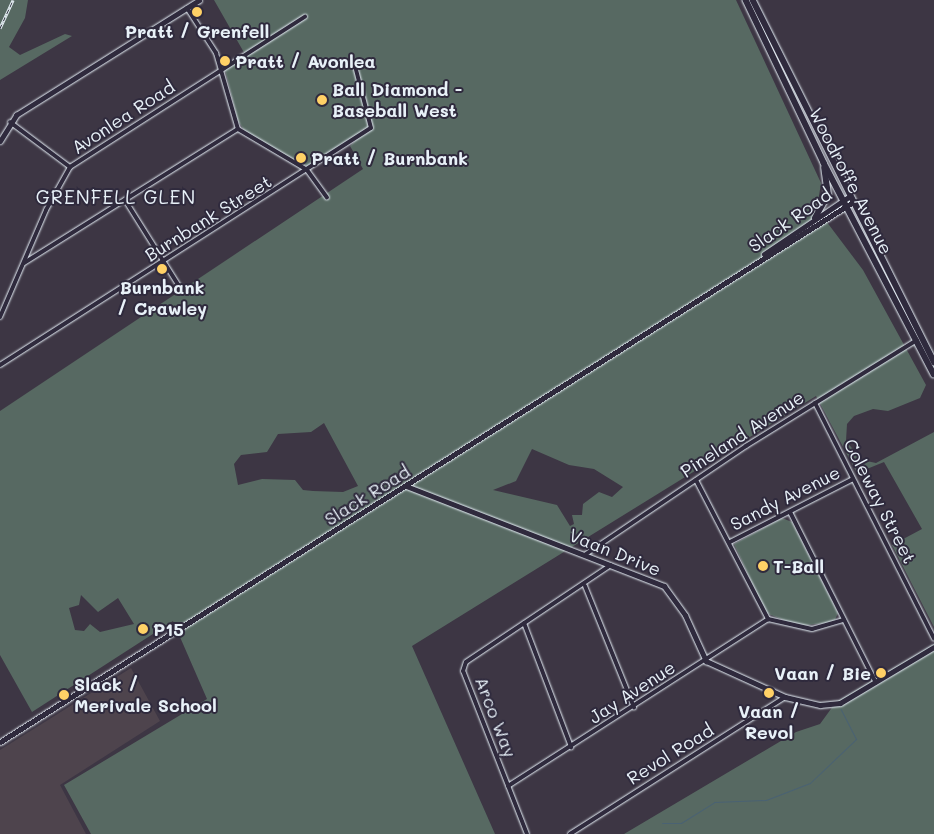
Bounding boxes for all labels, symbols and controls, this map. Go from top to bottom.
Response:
marker: Pratt / Grenfell [191,6,203,18]
place label: Pratt / Grenfell [125,20,269,42]
place label: Pratt / Avonlea [235,50,376,72]
marker: Pratt / Avonlea [219,55,231,67]
street label: Avonlea Road [68,76,178,158]
place label: Ball Diamond - Baseball West [332,79,462,122]
marker: Ball Diamond - Baseball West [316,94,328,106]
street label: Woodroffe Avenue [805,104,897,258]
place label: Pratt / Burnbank [311,147,468,169]
marker: Pratt / Burnbank [295,152,307,164]
street label: Burnbank Street [141,170,275,266]
street label: Slack Road [744,183,836,257]
district label: GRENFELL GLEN [34,186,198,208]
marker: Burnbank / Crawley [156,263,168,275]
place label: Burnbank / Crawley [117,277,207,320]
street label: Pineland Avenue [676,386,808,482]
street label: Coleway Street [839,435,921,567]
street label: Slack Road [320,460,414,530]
street label: Sandy Avenue [727,461,843,535]
street label: Vaan Drive [566,524,664,580]
place label: T-Ball [773,555,824,577]
marker: T-Ball [757,560,769,572]
place label: P15 [153,618,184,640]
marker: P15 [137,623,149,635]
street label: Jay Avenue [585,656,679,728]
place label: Vaan / Bie [774,662,871,684]
marker: Vaan / Bie [875,667,887,679]
street label: Arco Way [471,673,521,761]
place label: Slack / Merivale School [74,674,217,716]
marker: Vaan / Revol [763,687,775,699]
marker: Slack / Merivale School [58,689,70,701]
place label: Vaan / Revol [738,701,800,744]
street label: Revol Road [623,719,717,789]

